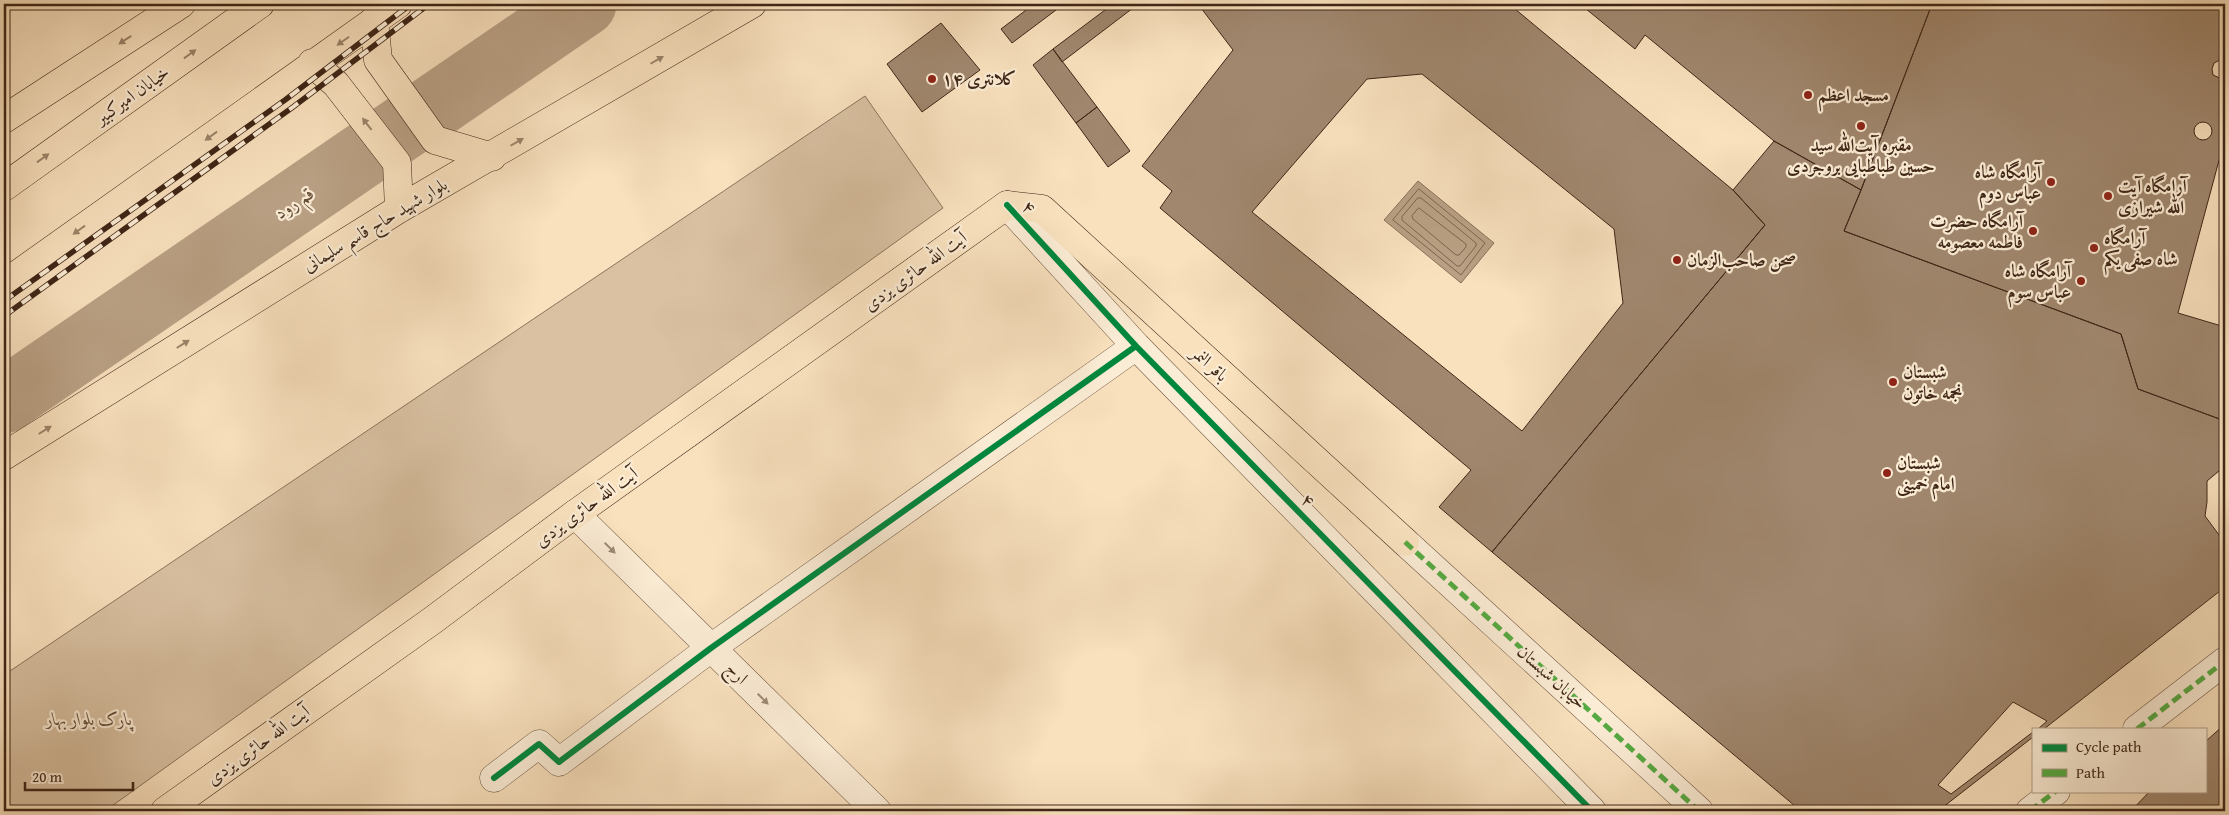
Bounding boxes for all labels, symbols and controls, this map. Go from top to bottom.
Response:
one-way arrow [119,35,132,45]
one-way arrow [337,36,350,46]
one-way arrow [183,49,197,59]
one-way arrow [650,55,663,64]
street label: خیابان امیرکبیر [87,58,175,132]
place label: کلانتری ۱۴ [942,65,1017,92]
marker: کلانتری ۱۴ [926,73,938,85]
place label: مسجد اعظم [1818,81,1889,112]
marker: مسجد اعظم [1802,89,1814,101]
one-way arrow [362,118,373,131]
marker: مقبره آیت‌الله سید حسین طباطبایی بروجردی [1855,120,1867,132]
place label: مقبره آیت‌الله سید حسین طباطبایی بروجردی [1787,130,1935,179]
one-way arrow [204,131,218,141]
one-way arrow [510,138,523,147]
one-way arrow [37,154,50,164]
place label: آرامگاه شاه عباس دوم [1975,158,2043,209]
street label: بلوار شهید حاج قاسم سلیمانی [297,171,455,283]
place label: آرامگاه آیت الله شیرازی [2118,172,2189,220]
marker: آرامگاه شاه عباس دوم [2045,176,2057,188]
water label: قم رود [268,178,322,230]
marker: آرامگاه آیت الله شیرازی [2102,190,2114,202]
street label: ۴ [1016,194,1043,220]
place label: آرامگاه حضرت فاطمه معصومه [1930,207,2025,255]
street label: آیت الله‌ حائری‌ یزدی [857,223,974,317]
place label: آرامگاه شاه صفی یکم [2104,224,2178,276]
one-way arrow [72,225,86,235]
marker: آرامگاه حضرت فاطمه معصومه [2027,225,2039,237]
marker: آرامگاه شاه صفی یکم [2088,242,2100,254]
place label: صحن صاحب‌الزمان [1687,246,1796,273]
marker: صحن صاحب‌الزمان [1671,254,1683,266]
place label: آرامگاه شاه عباس سوم [2005,257,2073,308]
marker: آرامگاه شاه عباس سوم [2075,275,2087,287]
street label: باقر النمر [1184,338,1235,388]
one-way arrow [176,339,189,349]
place label: شبستان نجمه خاتون [1903,358,1963,406]
marker: شبستان نجمه خاتون [1887,376,1899,388]
one-way arrow [39,426,52,435]
place label: شبستان امام خمینی [1897,449,1955,500]
street label: آیت الله‌ حائری‌ یزدی [528,459,645,553]
marker: شبستان امام خمینی [1881,467,1893,479]
street label: ۴ [1295,486,1322,513]
one-way arrow [604,542,616,554]
street label: خیابان شبستان [1511,638,1593,715]
street label: ارج [718,655,755,693]
one-way arrow [757,693,769,705]
street label: آیت الله‌ حائری‌ یزدی [200,697,317,791]
park label: پارک بلوار بهار [45,705,134,732]
legend [2032,728,2206,792]
text: Cycle path [2076,736,2142,757]
scale bar [25,760,132,792]
text: Path [2076,762,2105,783]
text: 20 m [32,766,63,787]

